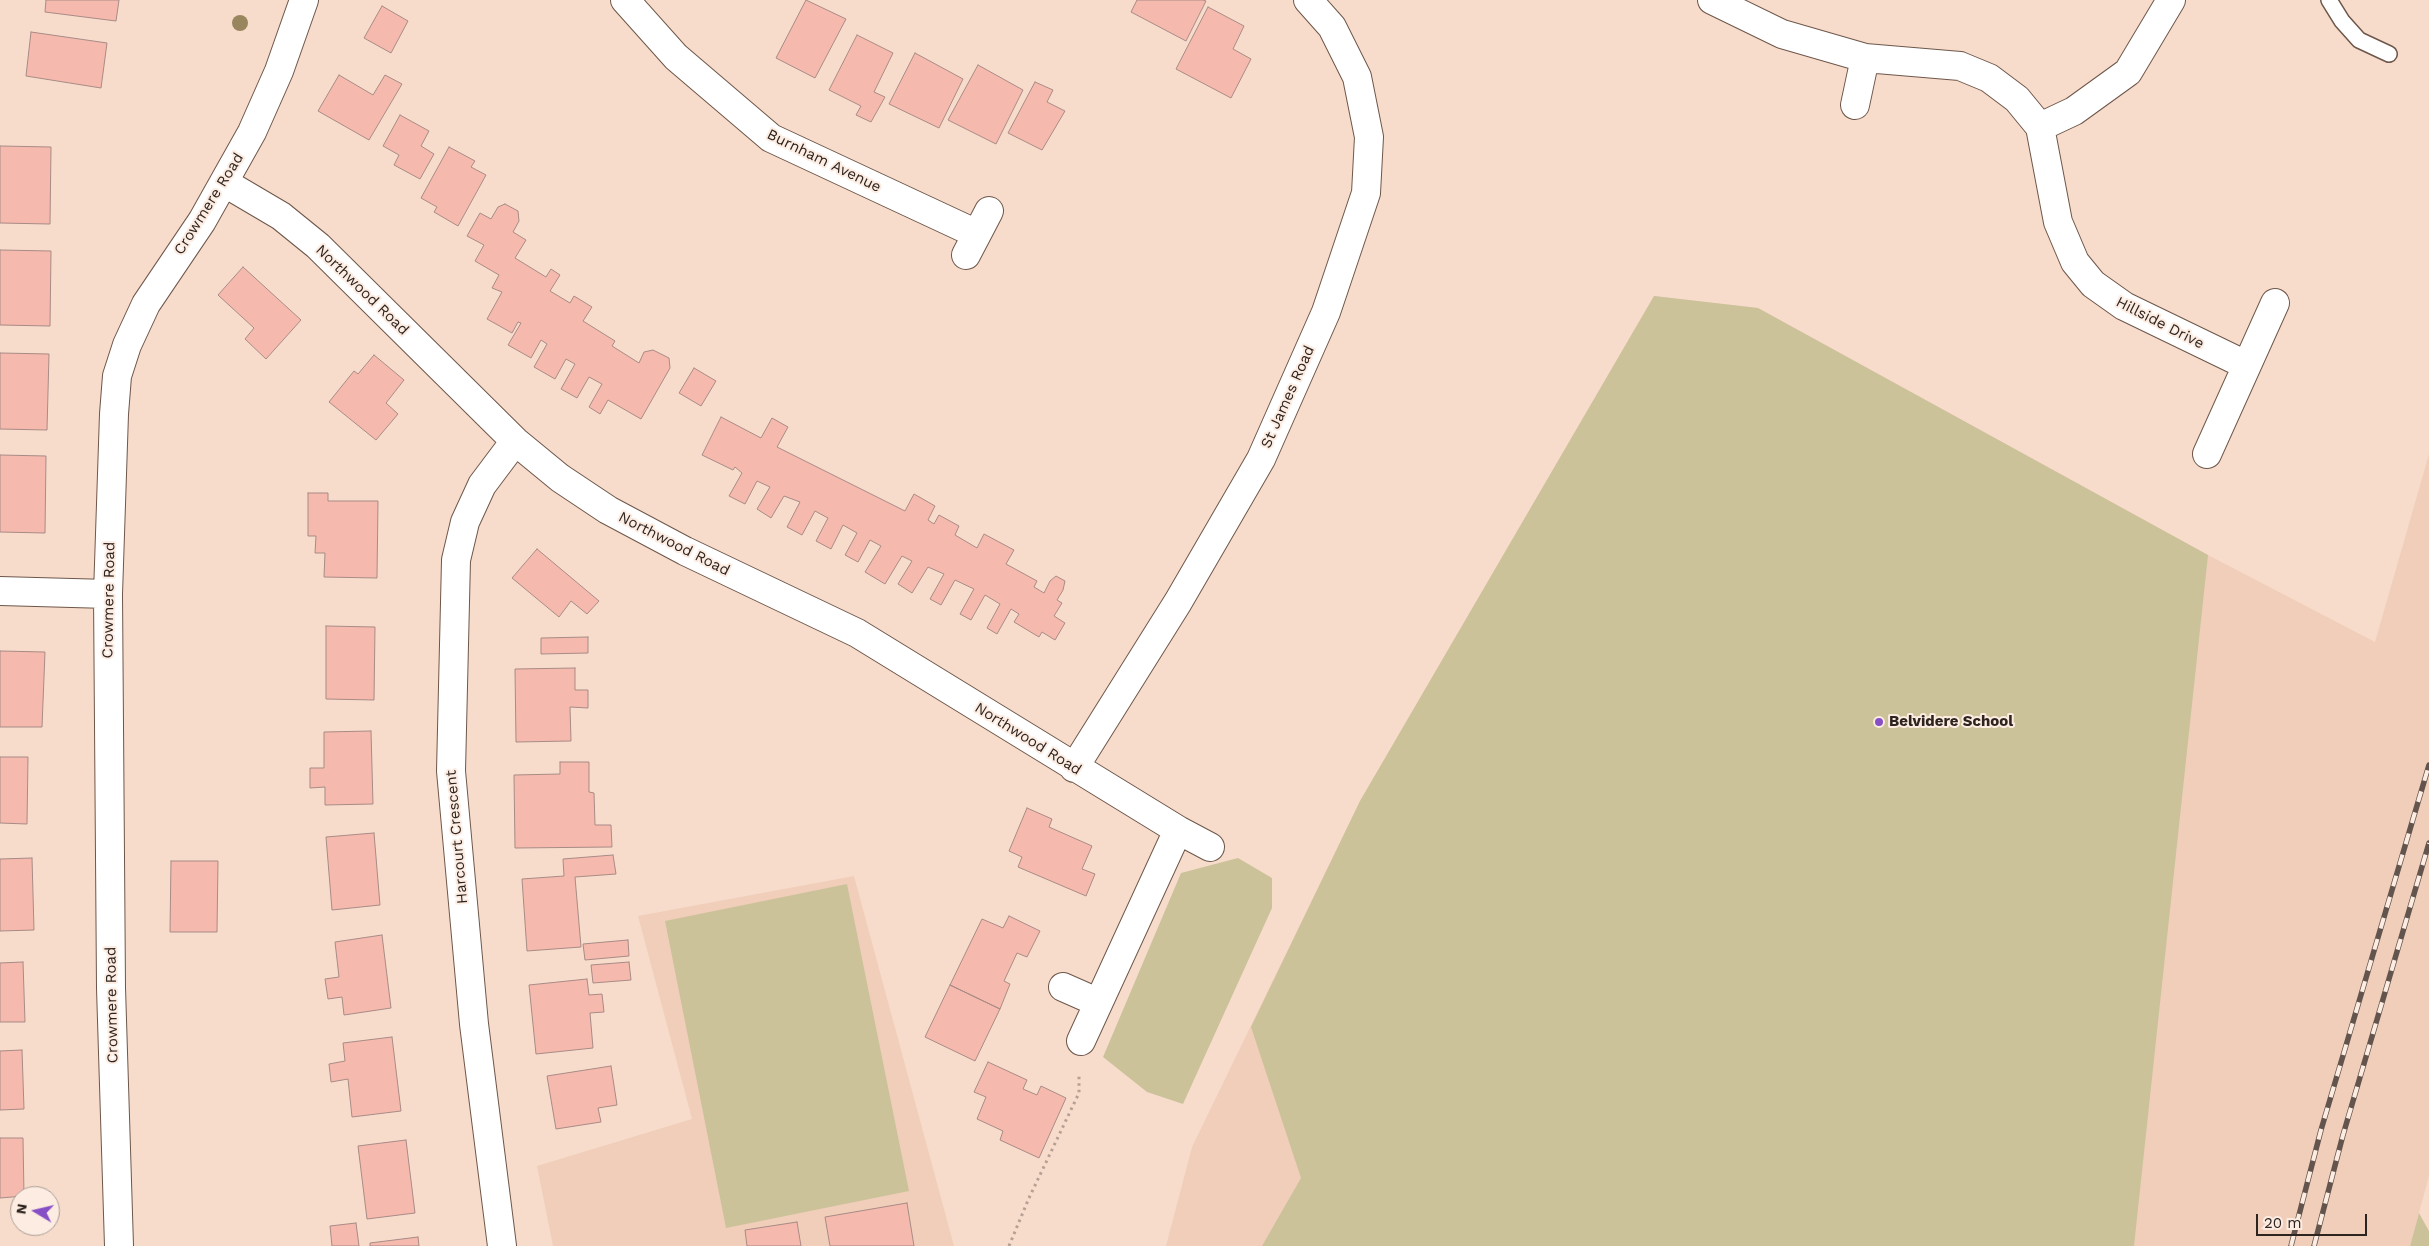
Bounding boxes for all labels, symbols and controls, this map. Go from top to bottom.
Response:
street label: Burnham Avenue [764,126,884,196]
street label: Crowmere Road [170,150,248,258]
street label: Northwood Road [312,241,412,339]
street label: Hillside Drive [2113,293,2207,353]
street label: St James Road [1257,343,1319,451]
street label: Northwood Road [615,508,733,580]
street label: Crowmere Road [99,542,119,658]
street label: Northwood Road [971,699,1085,779]
place label: Belvidere School [1889,713,2013,731]
marker: Belvidere School [1873,716,1885,728]
street label: Harcourt Crescent [442,769,472,905]
street label: Crowmere Road [102,947,122,1063]
north arrow [10,1186,60,1236]
text: N [12,1202,30,1215]
scale bar [2259,1204,2370,1236]
text: 20 m [2264,1214,2302,1232]

